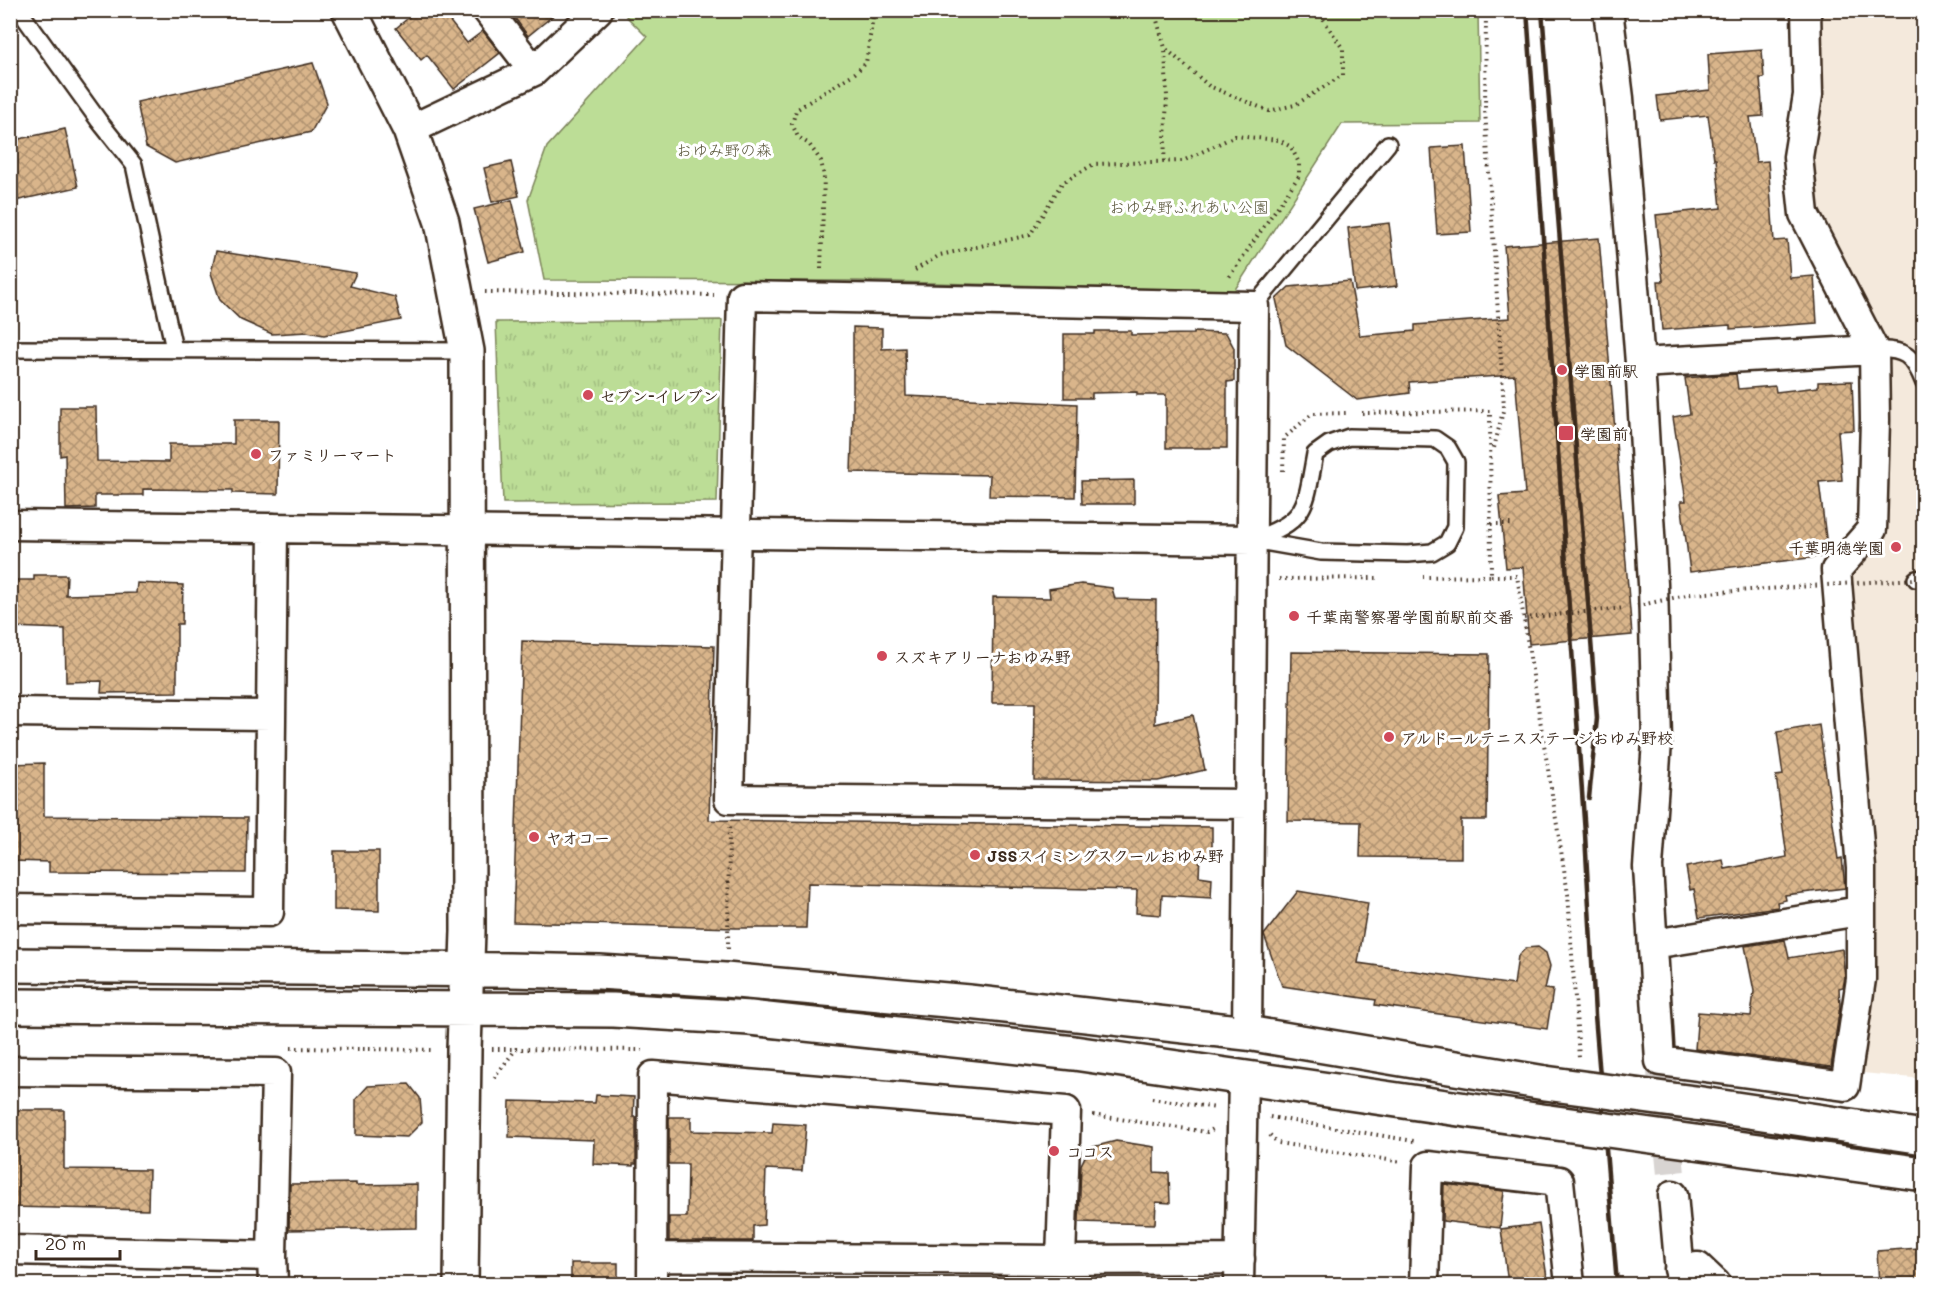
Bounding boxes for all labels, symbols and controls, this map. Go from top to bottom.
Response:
park label: おゆみ野の森 [676,139,772,160]
park label: おゆみ野ふれあい公園 [1109,196,1269,217]
place label: 学園前駅 [1574,360,1638,381]
marker: 学園前駅 [1555,363,1569,377]
place label: セブン-イレブン [600,385,719,406]
marker: セブン-イレブン [581,388,595,402]
place label: 学園前 [1580,423,1628,444]
marker: 学園前 [1557,424,1575,442]
place label: ファミリーマート [268,444,397,465]
marker: ファミリーマート [249,447,263,461]
place label: 千葉明徳学園 [1788,537,1884,558]
marker: 千葉明徳学園 [1889,540,1903,554]
place label: 千葉南警察署学園前駅前交番 [1306,606,1514,627]
marker: 千葉南警察署学園前駅前交番 [1287,609,1301,623]
place label: スズキアリーナおゆみ野 [894,646,1071,667]
marker: スズキアリーナおゆみ野 [875,649,889,663]
place label: アルドールテニスステージおゆみ野校 [1401,727,1673,748]
marker: アルドールテニスステージおゆみ野校 [1382,730,1396,744]
place label: ヤオコー [546,827,610,848]
marker: ヤオコー [527,830,541,844]
place label: JSSスイミングスクールおゆみ野 [987,845,1224,866]
marker: JSSスイミングスクールおゆみ野 [968,848,982,862]
place label: ココス [1066,1141,1114,1162]
marker: ココス [1047,1144,1061,1158]
scale bar [36,1223,120,1261]
text: 20 m [45,1231,86,1255]

